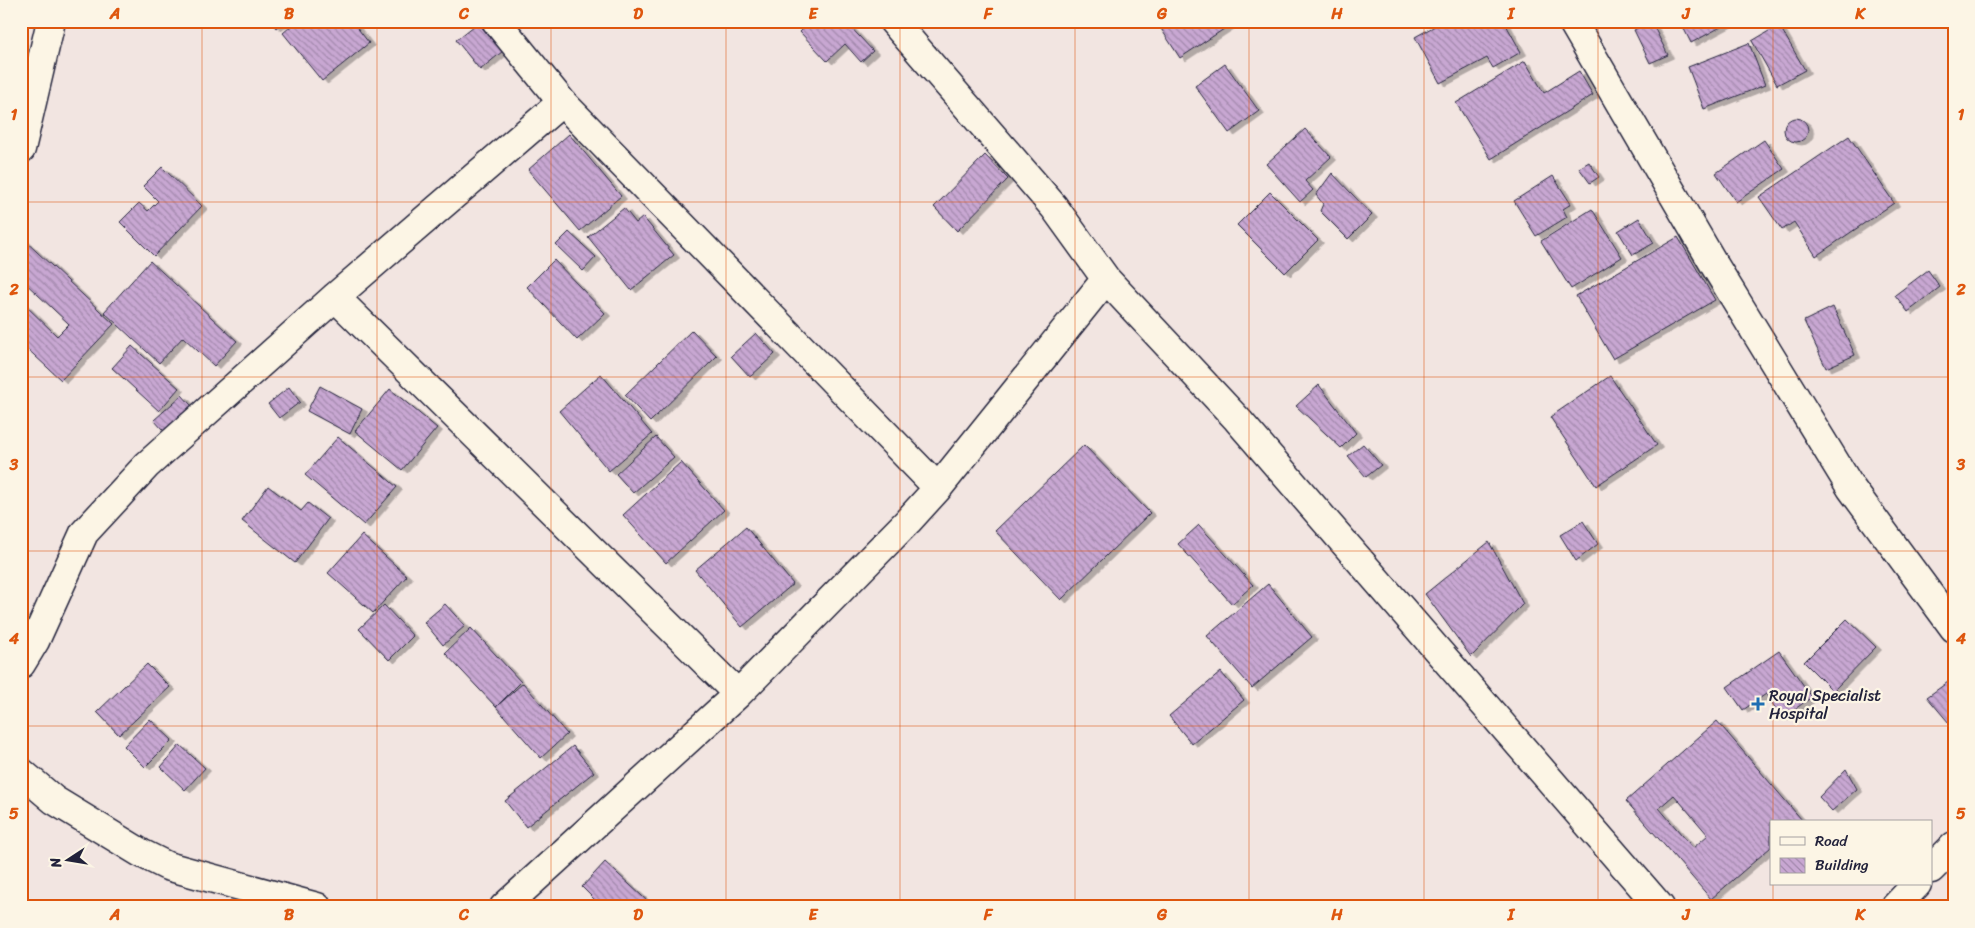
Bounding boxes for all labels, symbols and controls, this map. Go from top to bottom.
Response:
text: A [109,0,120,28]
text: B [284,0,295,28]
text: C [458,0,470,28]
text: D [633,0,643,28]
text: E [809,0,819,28]
text: F [983,0,994,28]
text: G [1156,0,1168,28]
text: H [1330,0,1343,28]
text: I [1507,0,1516,28]
text: J [1681,0,1691,28]
text: K [1854,0,1866,28]
text: 1 [11,100,18,129]
text: 1 [1958,100,1965,129]
text: 2 [8,275,19,304]
text: 2 [1955,275,1966,304]
text: 3 [9,450,19,479]
text: 3 [1956,450,1966,479]
text: 4 [8,624,19,653]
text: 4 [1955,624,1966,653]
place label: Royal Specialist Hospital [1769,681,1881,728]
marker: Royal Specialist Hospital [1751,697,1765,711]
text: 5 [9,799,19,828]
text: 5 [1956,799,1966,828]
legend [1770,820,1932,886]
text: Road [1815,828,1848,854]
north arrow [42,836,92,886]
text: Building [1815,852,1869,878]
text: N [42,855,69,871]
text: A [109,900,120,928]
text: B [284,900,295,928]
text: C [458,900,470,928]
text: D [633,900,643,928]
text: E [809,900,819,928]
text: F [983,900,994,928]
text: G [1156,900,1168,928]
text: H [1330,900,1343,928]
text: I [1507,900,1516,928]
text: J [1681,900,1691,928]
text: K [1854,900,1866,928]

